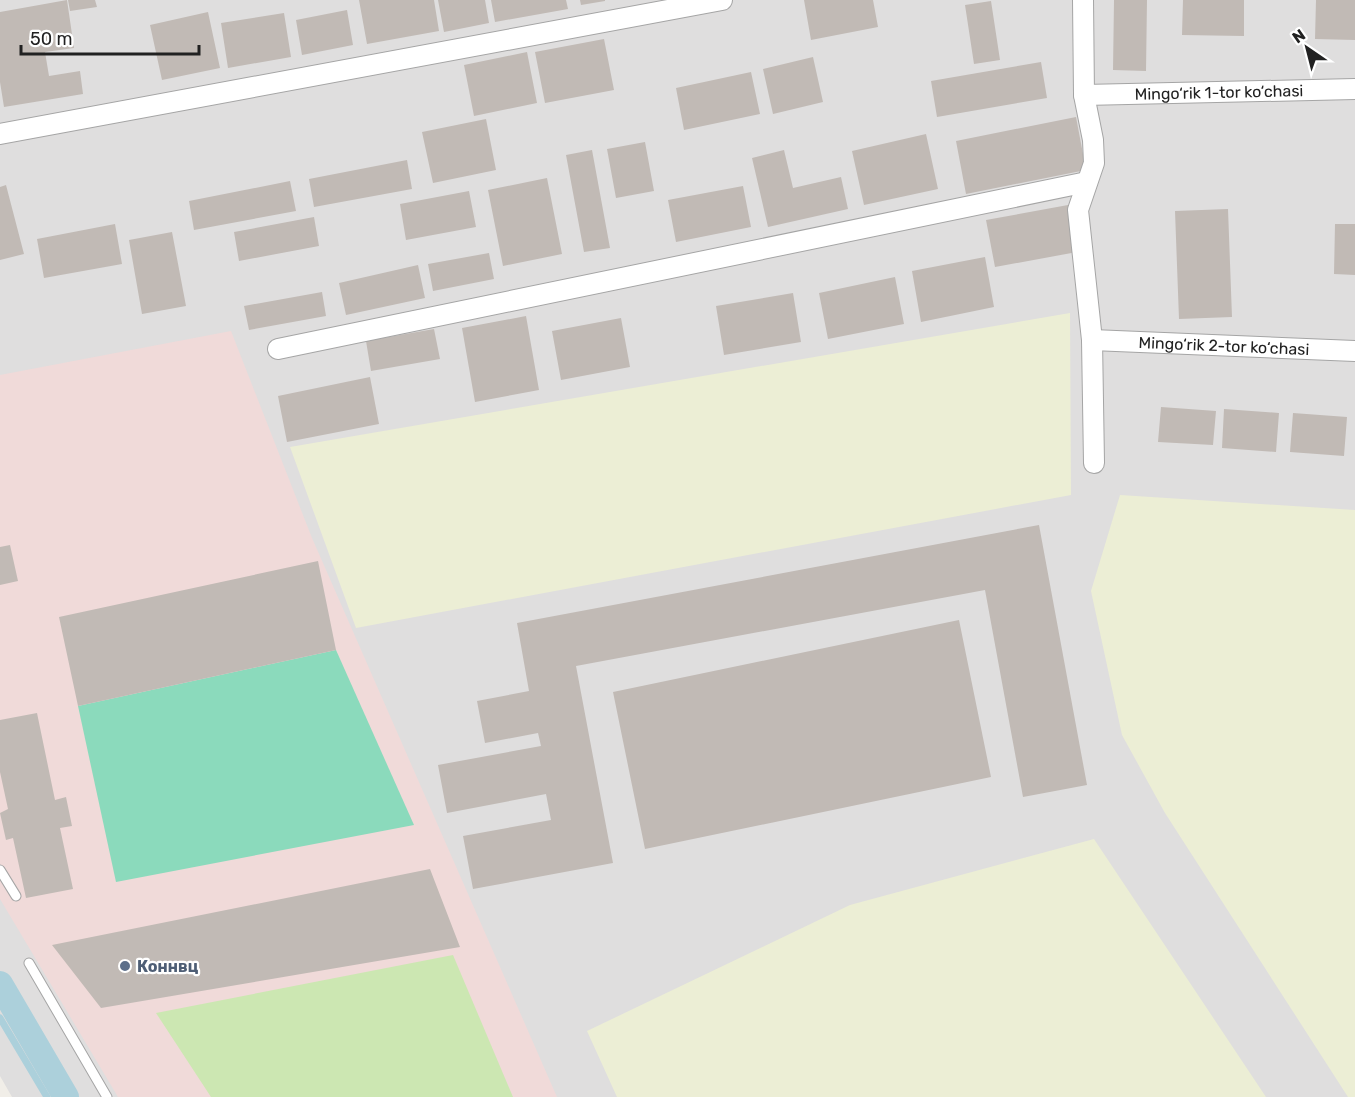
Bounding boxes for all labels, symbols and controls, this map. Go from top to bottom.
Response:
scale bar [21,18,200,56]
north arrow [1277,18,1337,78]
text: N [1289,25,1309,47]
text: 50 m [30,28,73,50]
street label: Mingo‘rik 1-tor ko‘chasi [1134,81,1304,103]
street label: Mingo‘rik 2-tor ko‘chasi [1138,332,1310,359]
place label: Коннвц [137,957,199,976]
marker: Коннвц [118,959,132,973]

